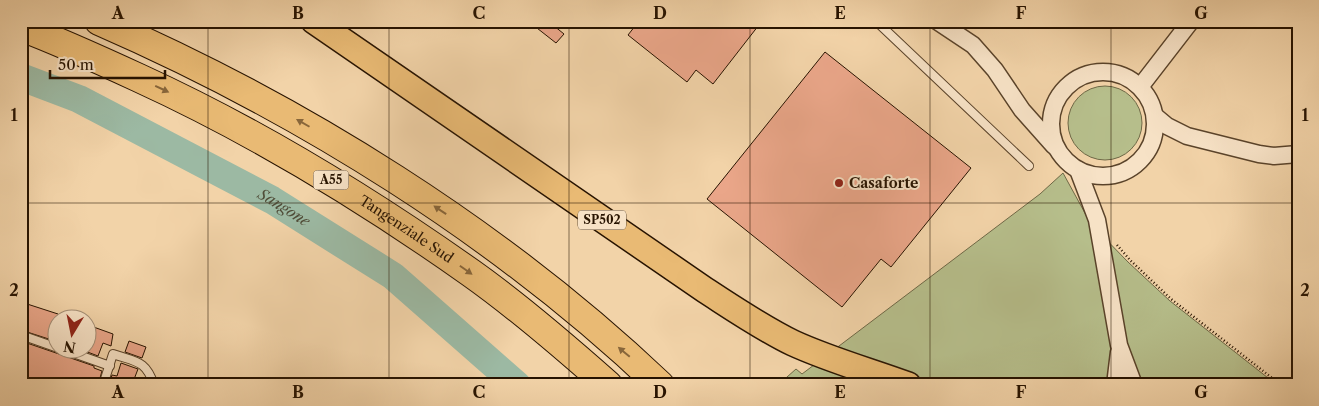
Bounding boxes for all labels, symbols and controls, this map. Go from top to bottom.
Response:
text: A [111,3,125,23]
text: B [292,3,304,23]
text: C [473,3,485,23]
text: D [653,3,667,23]
text: E [834,3,846,23]
text: F [1016,3,1027,23]
text: G [1194,3,1208,23]
scale bar [50,48,165,80]
text: 50 m [58,55,94,74]
one-way arrow [155,85,169,93]
text: 1 [10,105,18,125]
text: 1 [1301,105,1309,125]
one-way arrow [297,118,310,127]
road number: A55 [314,170,348,190]
place label: Casaforte [849,174,918,192]
marker: Casaforte [833,177,845,189]
water label: Sangone [254,184,314,231]
street label: Tangenziale Sud [356,191,457,267]
one-way arrow [434,205,447,215]
road number: SP502 [578,210,626,230]
one-way arrow [460,265,473,275]
text: 2 [9,280,19,300]
text: 2 [1300,280,1310,300]
north arrow [48,308,98,358]
text: N [62,337,77,357]
one-way arrow [618,346,631,357]
text: A [111,382,125,402]
text: B [292,382,304,402]
text: C [473,382,485,402]
text: D [653,382,667,402]
text: E [834,382,846,402]
text: F [1016,382,1027,402]
text: G [1194,382,1208,402]

